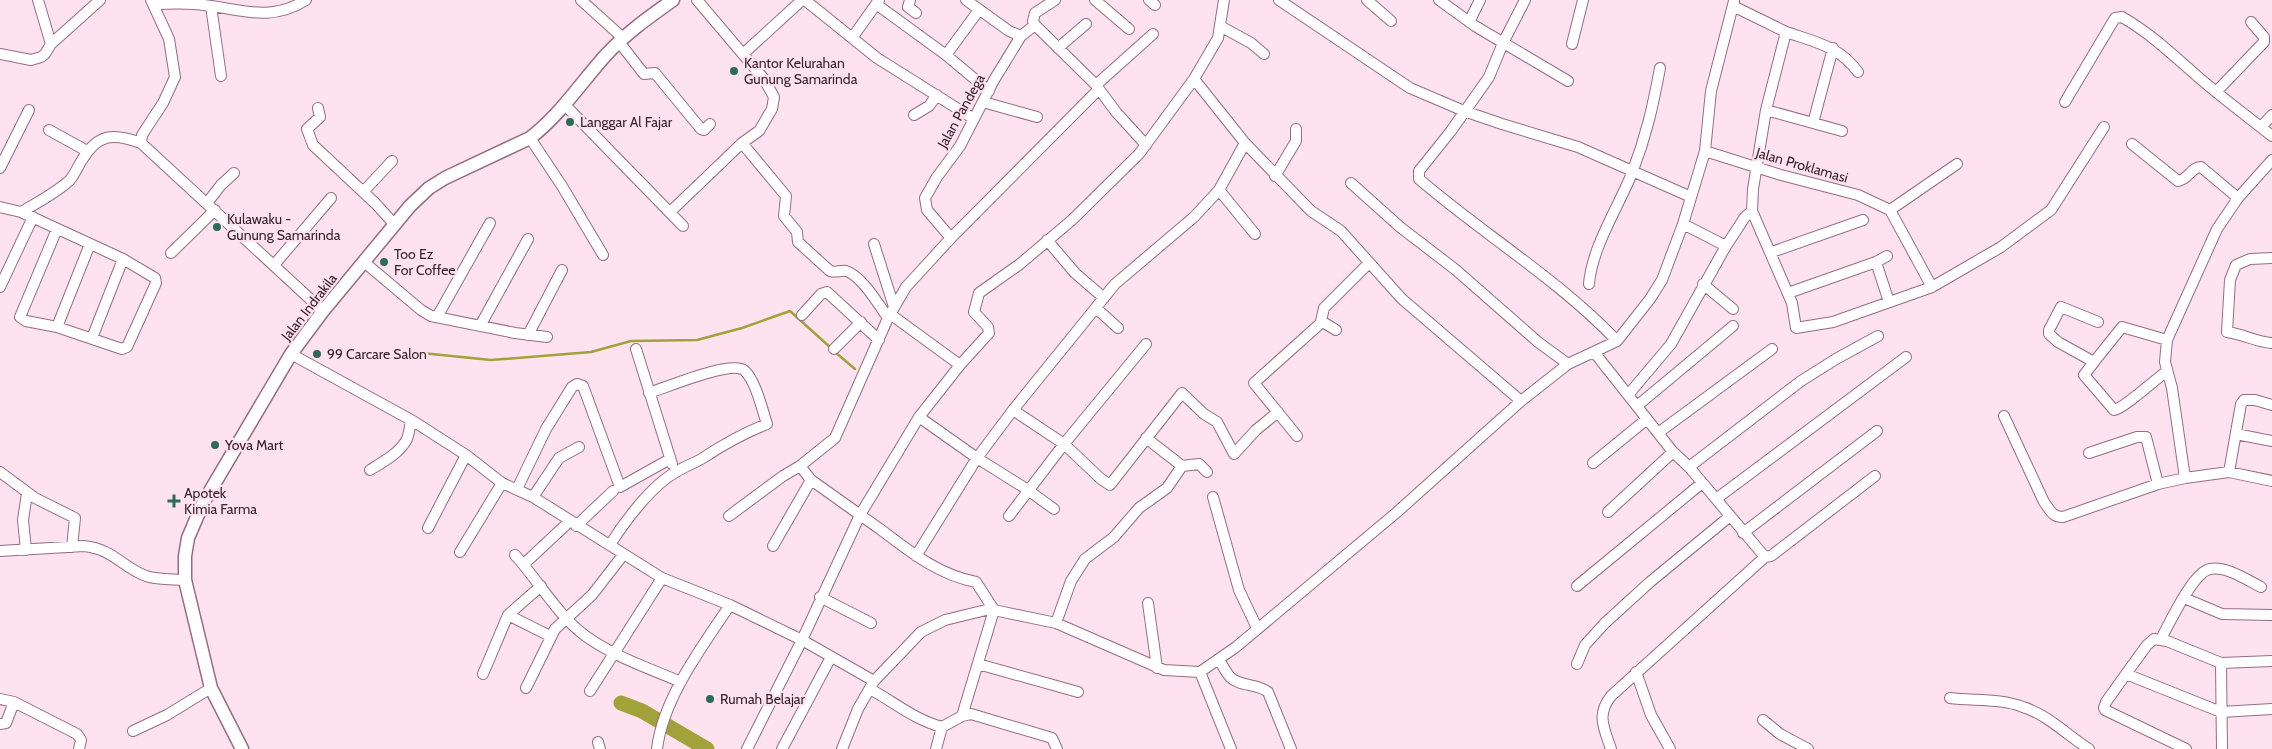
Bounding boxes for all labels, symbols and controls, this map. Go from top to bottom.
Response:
place label: Kantor Kelurahan Gunung Samarinda [744,54,858,88]
marker: Kantor Kelurahan Gunung Samarinda [728,65,740,77]
street label: Jalan Pandega [933,70,989,152]
place label: Langgar Al Fajar [580,113,673,131]
marker: Langgar Al Fajar [564,116,576,128]
street label: Jalan Proklamasi [1753,143,1850,187]
place label: Kulawaku - Gunung Samarinda [227,210,341,244]
marker: Kulawaku - Gunung Samarinda [211,221,223,233]
place label: Too Ez For Coffee [394,245,456,279]
marker: Too Ez For Coffee [378,256,390,268]
street label: Jalan Indrakila [277,270,341,345]
place label: 99 Carcare Salon [327,345,427,363]
marker: 99 Carcare Salon [311,348,323,360]
place label: Yova Mart [224,436,283,454]
marker: Yova Mart [209,439,221,451]
place label: Apotek Kimia Farma [184,484,257,518]
marker: Apotek Kimia Farma [168,495,180,507]
place label: Rumah Belajar [720,690,806,708]
marker: Rumah Belajar [704,693,716,705]

